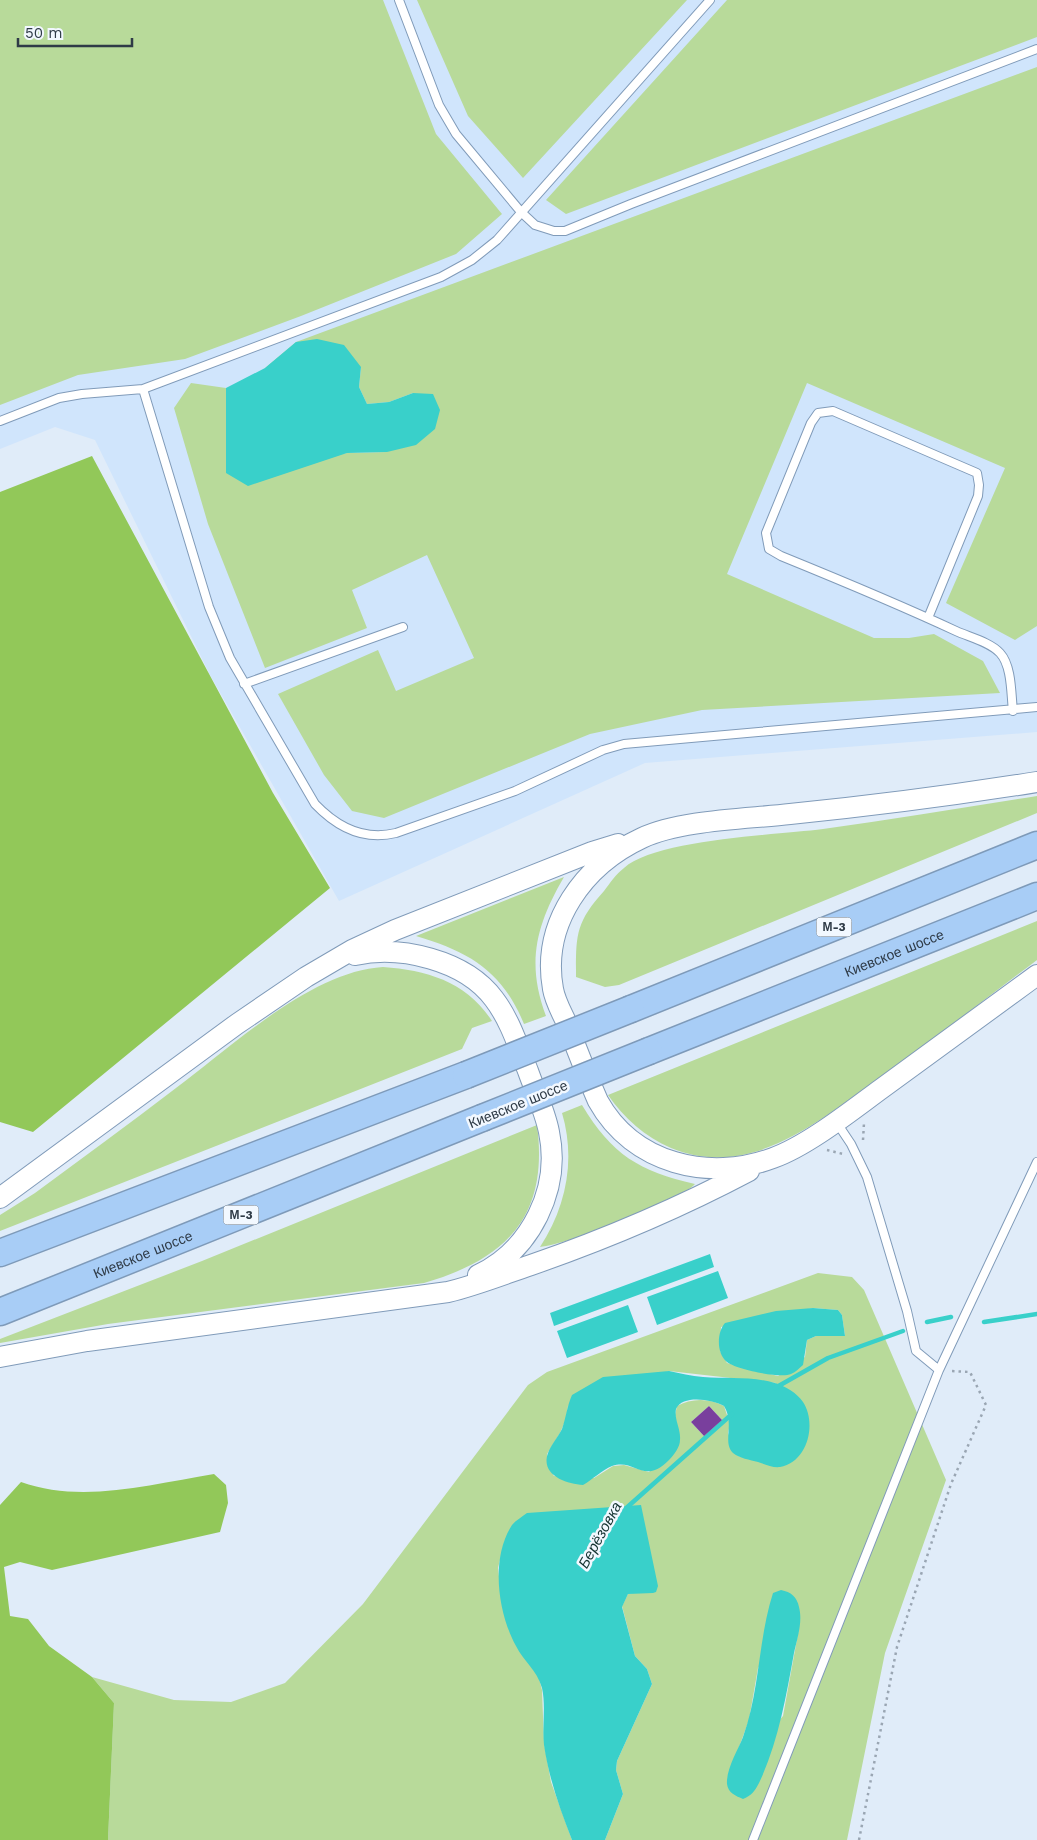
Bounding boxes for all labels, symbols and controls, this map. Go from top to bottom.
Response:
scale bar [18,15,131,47]
text: 50 m [25,24,62,42]
road number: М-3 [816,918,852,936]
street label: Киевское шоссе [842,926,946,980]
street label: Киевское шоссе [466,1077,570,1131]
road number: М-3 [224,1206,258,1224]
street label: Киевское шоссе [91,1227,195,1282]
water label: Берёзовка [574,1499,626,1571]

